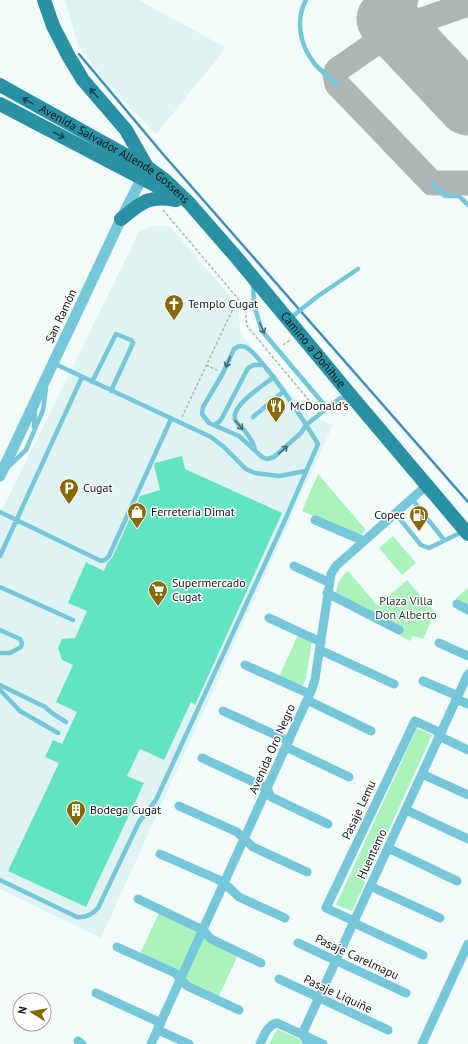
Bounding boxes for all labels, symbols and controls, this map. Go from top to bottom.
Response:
one-way arrow [89,88,98,98]
one-way arrow [22,96,34,104]
street label: Avenida Salvador Allende Gossens [37,101,193,207]
one-way arrow [53,132,65,139]
street label: San Ramón [42,286,80,345]
church icon: Templo Cugat [163,293,185,321]
place label: Templo Cugat [188,296,258,311]
street label: Camino a Doñihue [278,308,349,391]
one-way arrow [259,322,266,334]
one-way arrow [224,356,231,368]
restaurant icon: McDonald's [265,395,287,423]
place label: McDonald's [290,398,349,413]
one-way arrow [235,419,244,430]
one-way arrow [278,445,288,454]
parking icon: Cugat [58,477,80,505]
place label: Cugat [83,480,113,495]
shop icon: Ferretería Dimat [126,501,148,529]
place label: Ferretería Dimat [151,504,235,519]
fuel station icon: Copec [408,504,430,532]
place label: Copec [374,507,406,522]
place label: Supermercado Cugat [172,575,246,604]
supermarket icon: Supermercado Cugat [147,579,169,607]
park label: Plaza Villa Don Alberto [375,593,437,622]
street label: Avenida Oro Negro [245,702,298,796]
street label: Pasaje Lemu [338,778,379,842]
building icon: Bodega Cugat [65,799,87,827]
place label: Bodega Cugat [90,802,161,817]
street label: Huentemo [353,826,390,881]
street label: Pasaje Carelmapu [313,931,401,983]
street label: Pasaje Liquiñe [302,971,375,1016]
north arrow [12,992,52,1032]
text: N [15,1005,30,1015]

